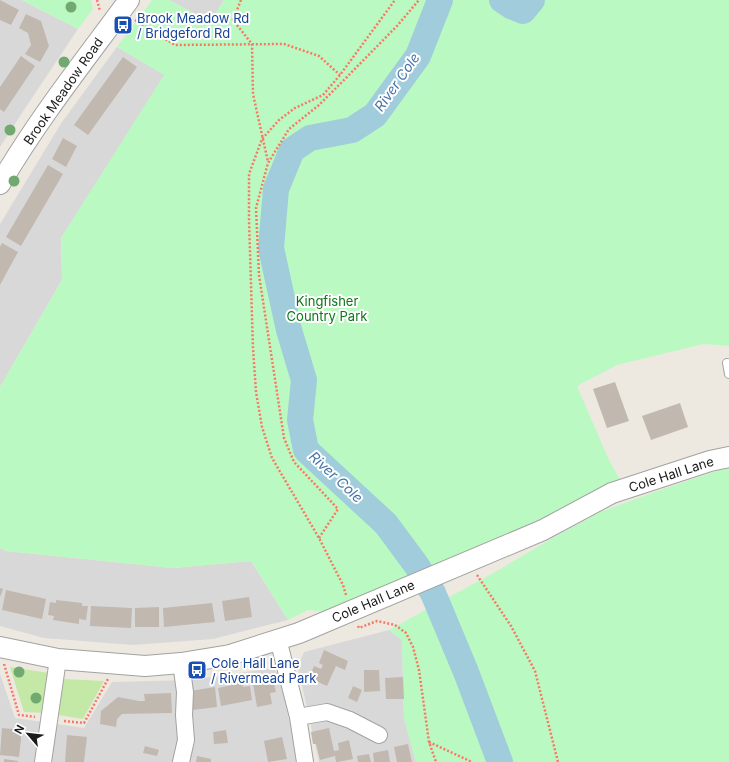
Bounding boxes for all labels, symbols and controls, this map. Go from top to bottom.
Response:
place label: Brook Meadow Rd / Bridgeford Rd [137,10,249,41]
bus stop icon: Brook Meadow Rd / Bridgeford Rd [112,14,134,36]
street label: Brook Meadow Road [20,34,106,148]
water label: River Cole [370,49,423,114]
park label: Kingfisher Country Park [287,293,367,324]
water label: River Cole [306,447,367,506]
street label: Cole Hall Lane [626,453,716,495]
street label: Cole Hall Lane [329,576,417,626]
place label: Cole Hall Lane / Rivermead Park [211,655,316,686]
bus stop icon: Cole Hall Lane / Rivermead Park [186,659,208,681]
north arrow [8,714,48,754]
text: N [11,722,27,736]

